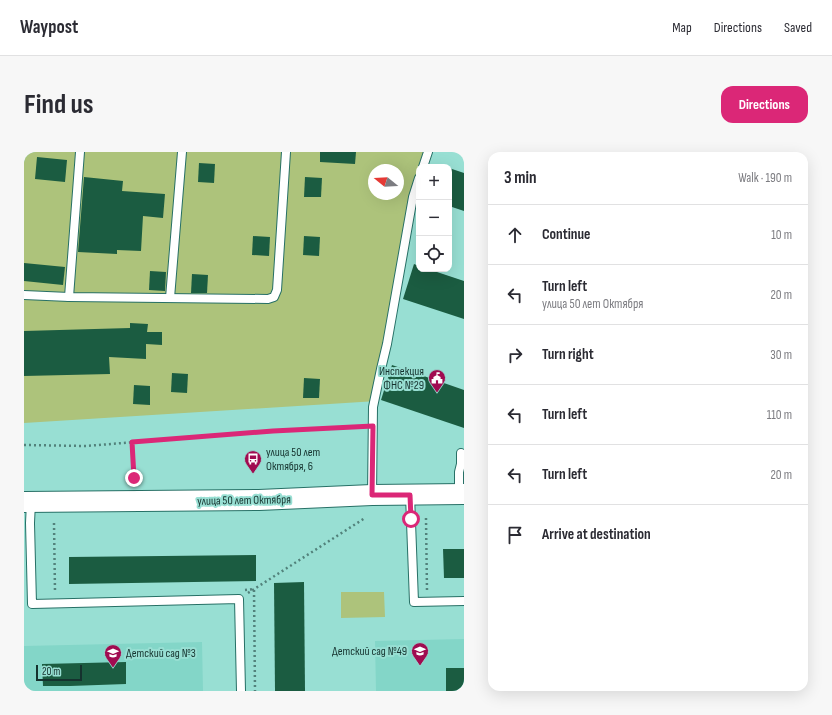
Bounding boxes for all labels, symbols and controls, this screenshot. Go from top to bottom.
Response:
text: Waypost [20,16,78,39]
text: Map [672,19,692,36]
text: Directions [714,19,762,36]
text: Saved [784,19,812,36]
button: Directions [721,86,808,123]
text: Find us [24,88,93,121]
north arrow [368,164,404,200]
map controls [416,164,452,272]
button: + [416,164,452,200]
text: 3 min [504,168,537,188]
text: Walk · 190 m [738,170,792,186]
button: − [416,200,452,236]
icon: ahead [504,224,526,246]
text: Continue [542,225,591,244]
text: 10 m [771,227,792,243]
button: locate [416,236,452,272]
text: Turn left [542,277,587,296]
icon: left [504,284,526,306]
text: 20 m [770,287,792,303]
text: улица 50 лет Октября [542,296,643,312]
icon: right [504,344,526,366]
text: Turn right [542,345,594,364]
text: 30 m [770,347,792,363]
place label: Инспекция ФНС №29 [379,364,424,393]
public building icon: Инспекция ФНС №29 [427,368,447,393]
icon: left [504,404,526,426]
text: Turn left [542,405,587,424]
text: 110 m [767,407,792,423]
place label: улица 50 лет Октября, 6 [266,445,320,474]
bus stop icon: улица 50 лет Октября, 6 [243,449,263,474]
icon: left [504,464,526,486]
text: Turn left [542,465,587,484]
text: 20 m [770,467,792,483]
route end [125,469,143,487]
street label: улица 50 лет Октября [197,492,291,509]
route start [402,510,420,528]
icon: arrive [504,524,526,546]
text: Arrive at destination [542,525,651,544]
school or university icon: Детский сад №49 [410,641,430,666]
school or university icon: Детский сад №3 [103,643,123,668]
place label: Детский сад №49 [332,644,407,659]
place label: Детский сад №3 [126,646,196,661]
scale bar [36,663,82,682]
text: 20 m [42,665,60,678]

